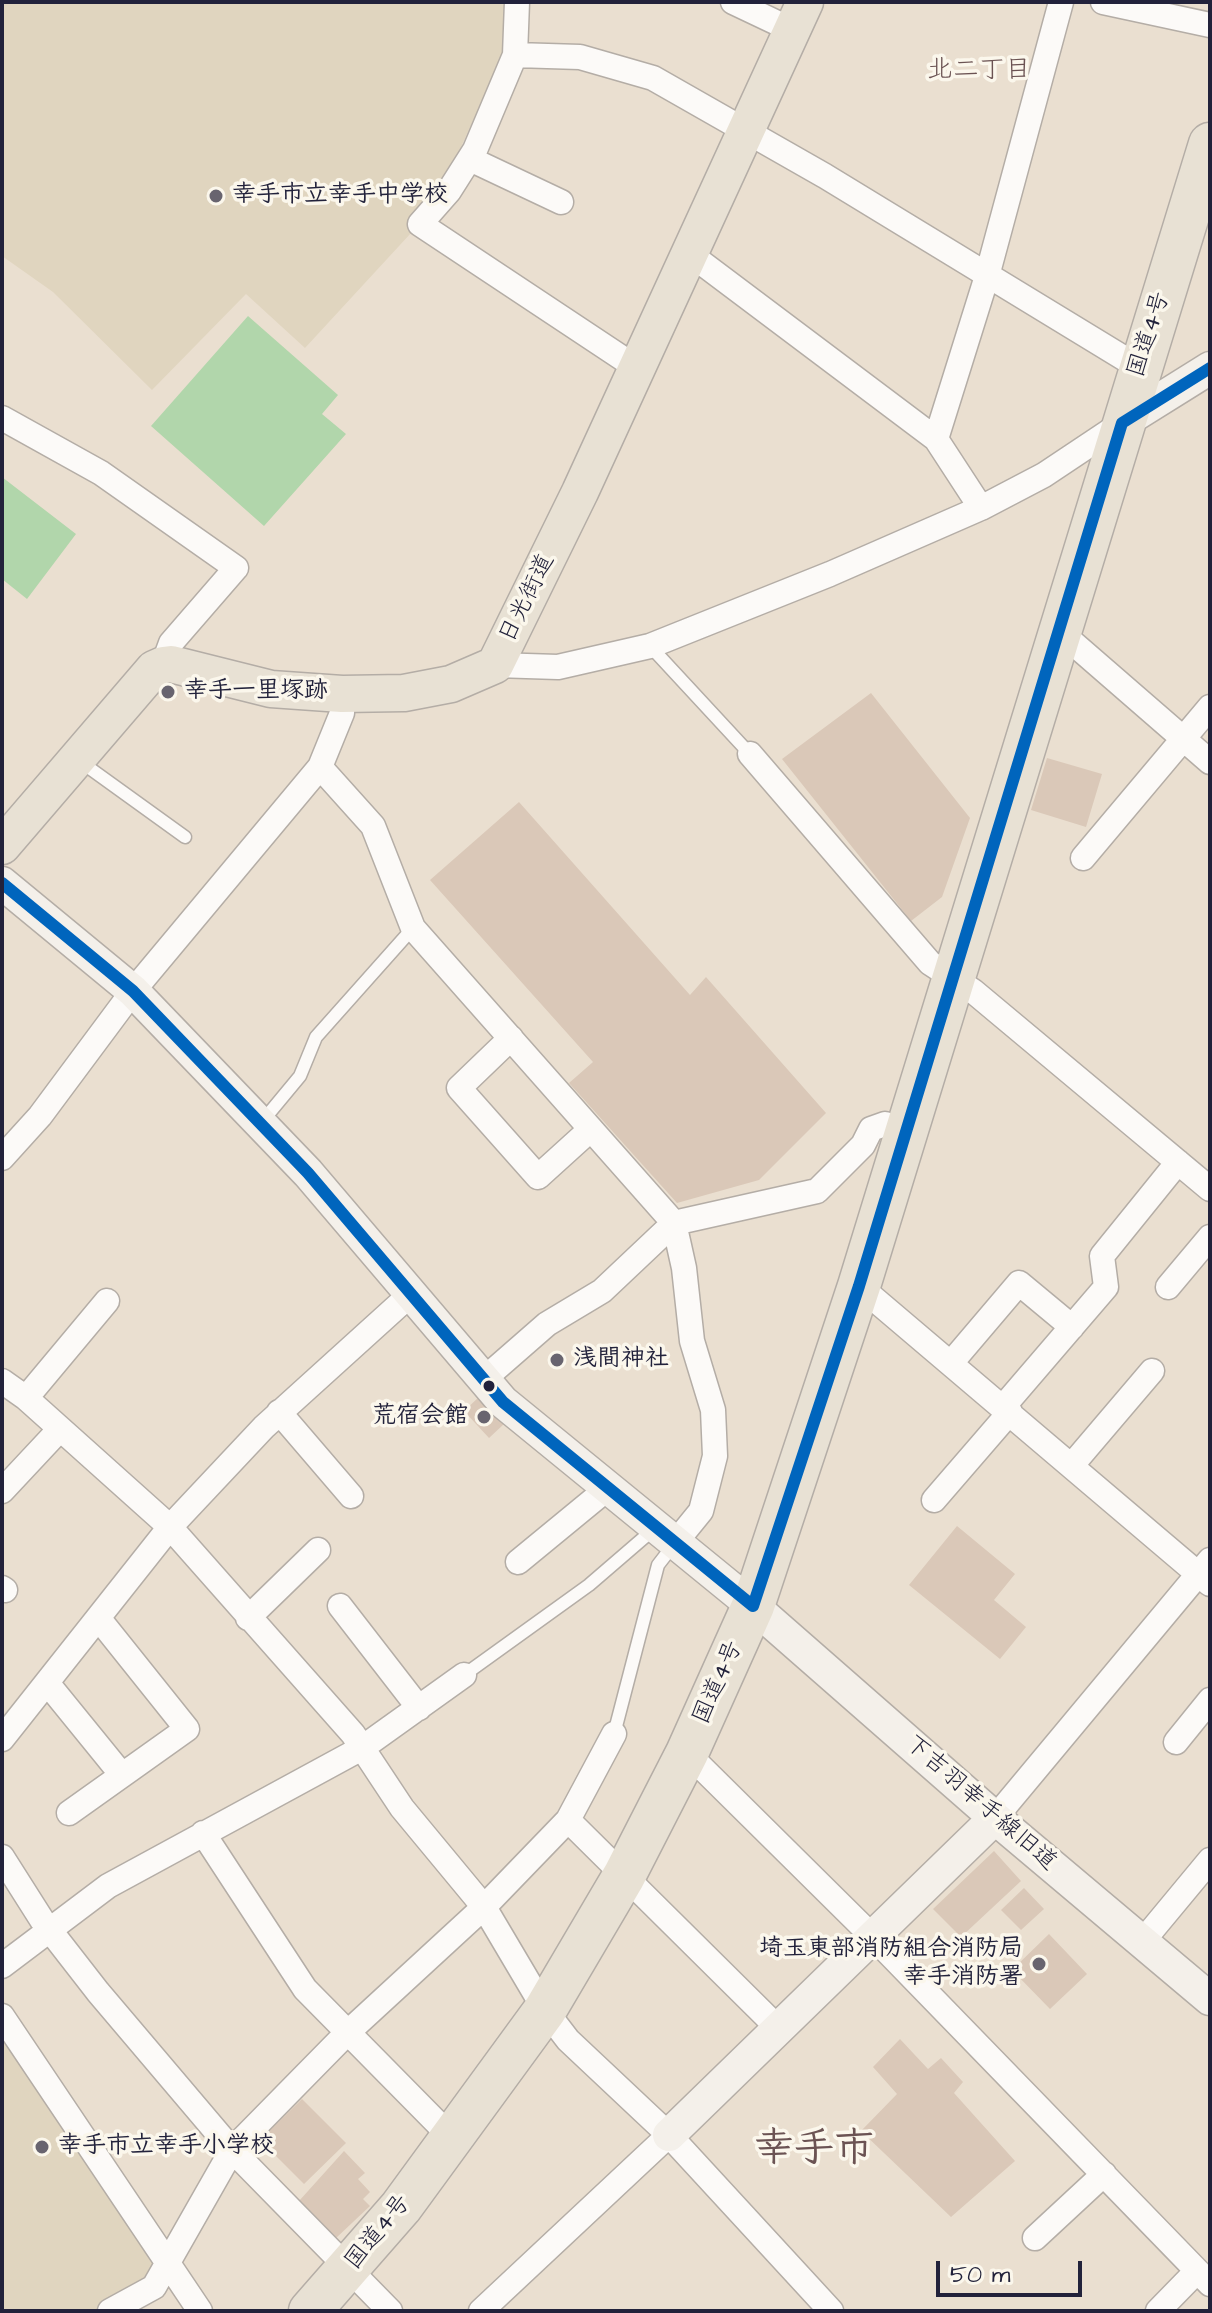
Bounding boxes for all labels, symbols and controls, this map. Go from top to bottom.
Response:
district label: 北二丁目 [927,56,1031,88]
place label: 幸手市立幸手中学校 [232,182,448,210]
marker: 幸手市立幸手中学校 [207,187,225,205]
street label: 国道4号 [1123,289,1177,381]
street label: 日光街道 [494,550,562,648]
place label: 幸手一里塚跡 [184,678,328,706]
marker: 幸手一里塚跡 [159,683,177,701]
place label: 浅間神社 [573,1346,669,1374]
marker: 浅間神社 [548,1351,566,1369]
unlabelled marker [481,1378,497,1394]
place label: 荒宿会館 [372,1403,468,1431]
marker: 荒宿会館 [475,1408,493,1426]
street label: 国道4号 [688,1637,750,1729]
street label: 下吉羽幸手線旧道 [898,1730,1062,1878]
place label: 埼玉東部消防組合消防局 幸手消防署 [759,1936,1023,1992]
marker: 埼玉東部消防組合消防局 幸手消防署 [1030,1955,1048,1973]
district label: 幸手市 [754,2128,874,2176]
place label: 幸手市立幸手小学校 [58,2133,274,2161]
marker: 幸手市立幸手小学校 [33,2138,51,2156]
street label: 国道4号 [340,2190,418,2276]
scale bar [940,2245,1086,2295]
text: 50 m [950,2258,1010,2292]

